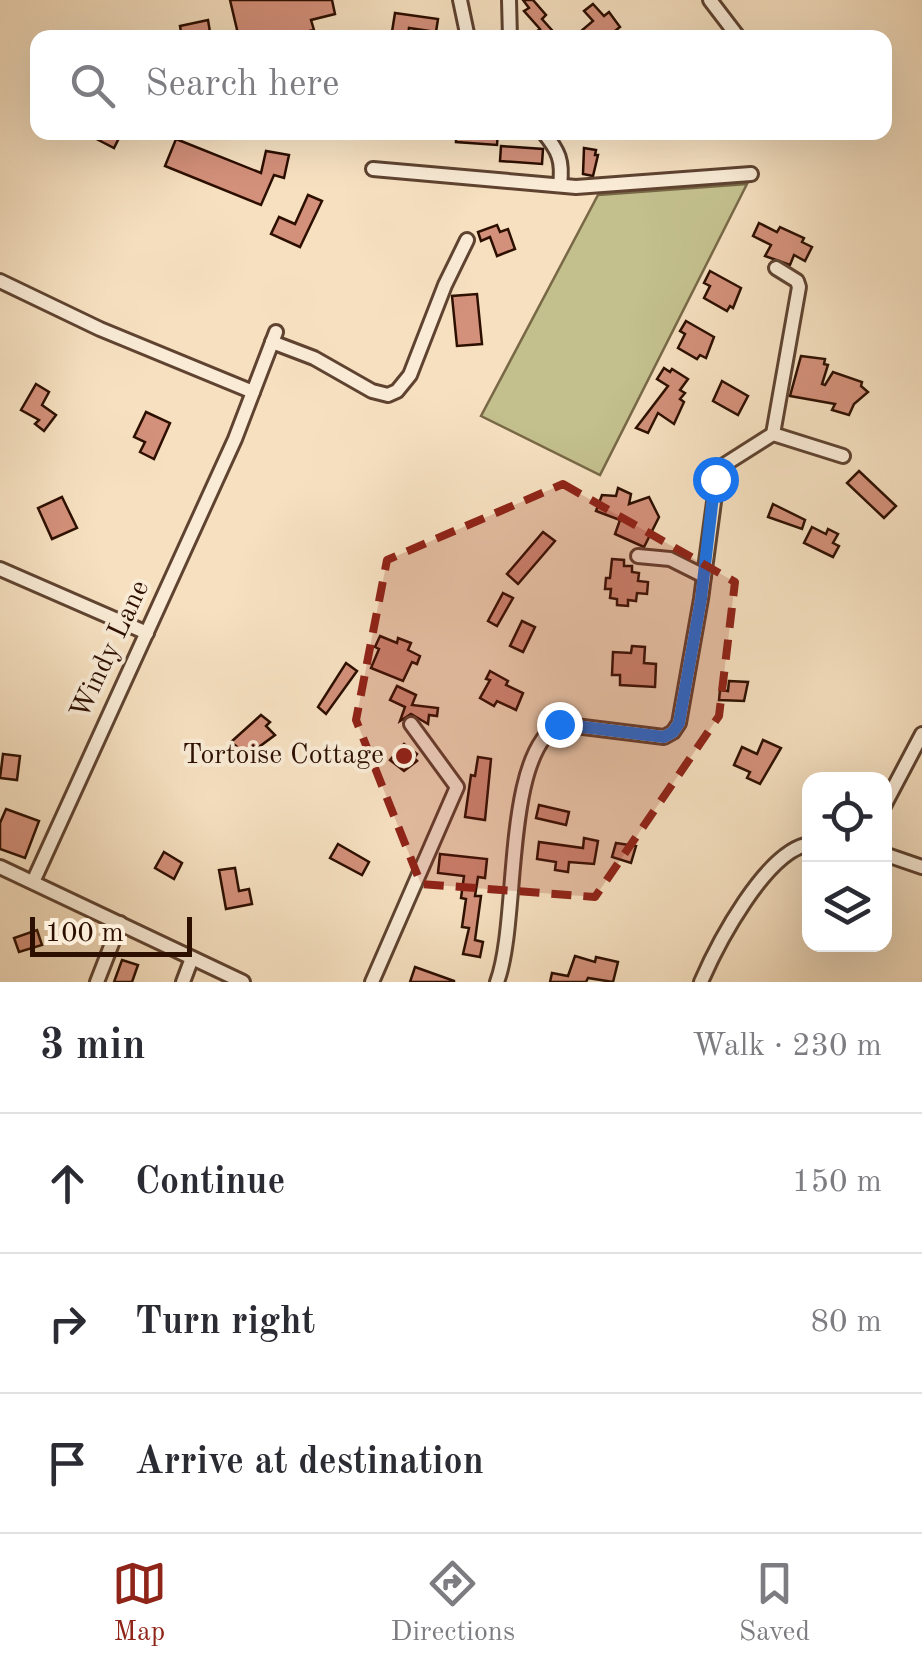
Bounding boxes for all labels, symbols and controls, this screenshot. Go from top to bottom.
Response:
search box [30,30,892,140]
icon: search [65,58,120,113]
text: Search here [145,66,340,104]
route start [693,457,739,503]
street label: Windy Lane [67,576,155,724]
route end [537,702,583,748]
place label: Tortoise Cottage [182,742,384,770]
marker: Tortoise Cottage [393,745,415,767]
map controls [802,772,892,952]
button: locate [802,772,892,862]
button: layers [802,862,892,952]
scale bar [30,912,192,956]
text: 100 m [45,920,124,948]
text: 3 min [40,1026,146,1068]
text: Walk · 230 m [692,1031,882,1063]
icon: ahead [40,1156,95,1211]
text: Continue [135,1164,285,1202]
text: 150 m [792,1167,882,1199]
icon: right [40,1296,95,1351]
text: Turn right [135,1304,315,1342]
text: 80 m [811,1307,882,1339]
icon: arrive [40,1436,95,1491]
text: Arrive at destination [135,1444,484,1482]
tab: Map [112,1556,167,1651]
tab: Directions [391,1556,515,1651]
tab: Saved [739,1556,810,1651]

